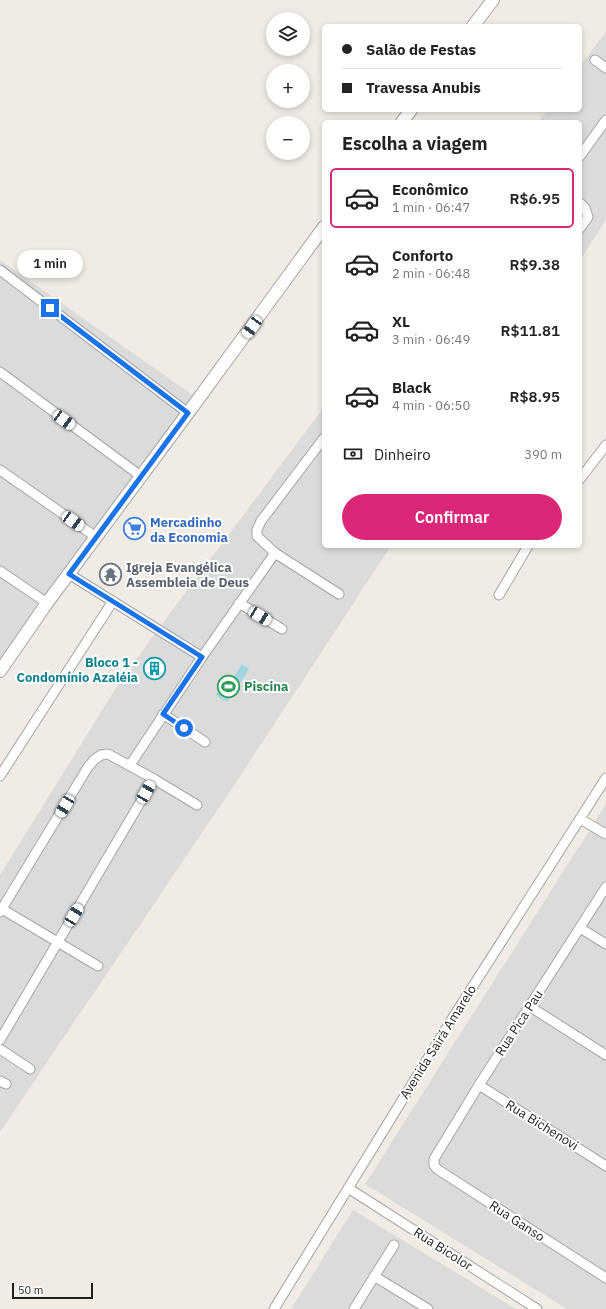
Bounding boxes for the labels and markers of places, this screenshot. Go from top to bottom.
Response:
place label: Mercadinho da Economia [150,514,228,546]
supermarket icon: Mercadinho da Economia [121,516,147,542]
place label: Igreja Evangélica Assembleia de Deus [126,559,250,591]
temple icon: Igreja Evangélica Assembleia de Deus [97,561,123,587]
place label: Bloco 1 - Condomínio Azaléia [16,654,138,686]
building icon: Bloco 1 - Condomínio Azaléia [141,656,167,682]
sports icon: Piscina [216,673,242,699]
place label: Piscina [244,678,288,695]

